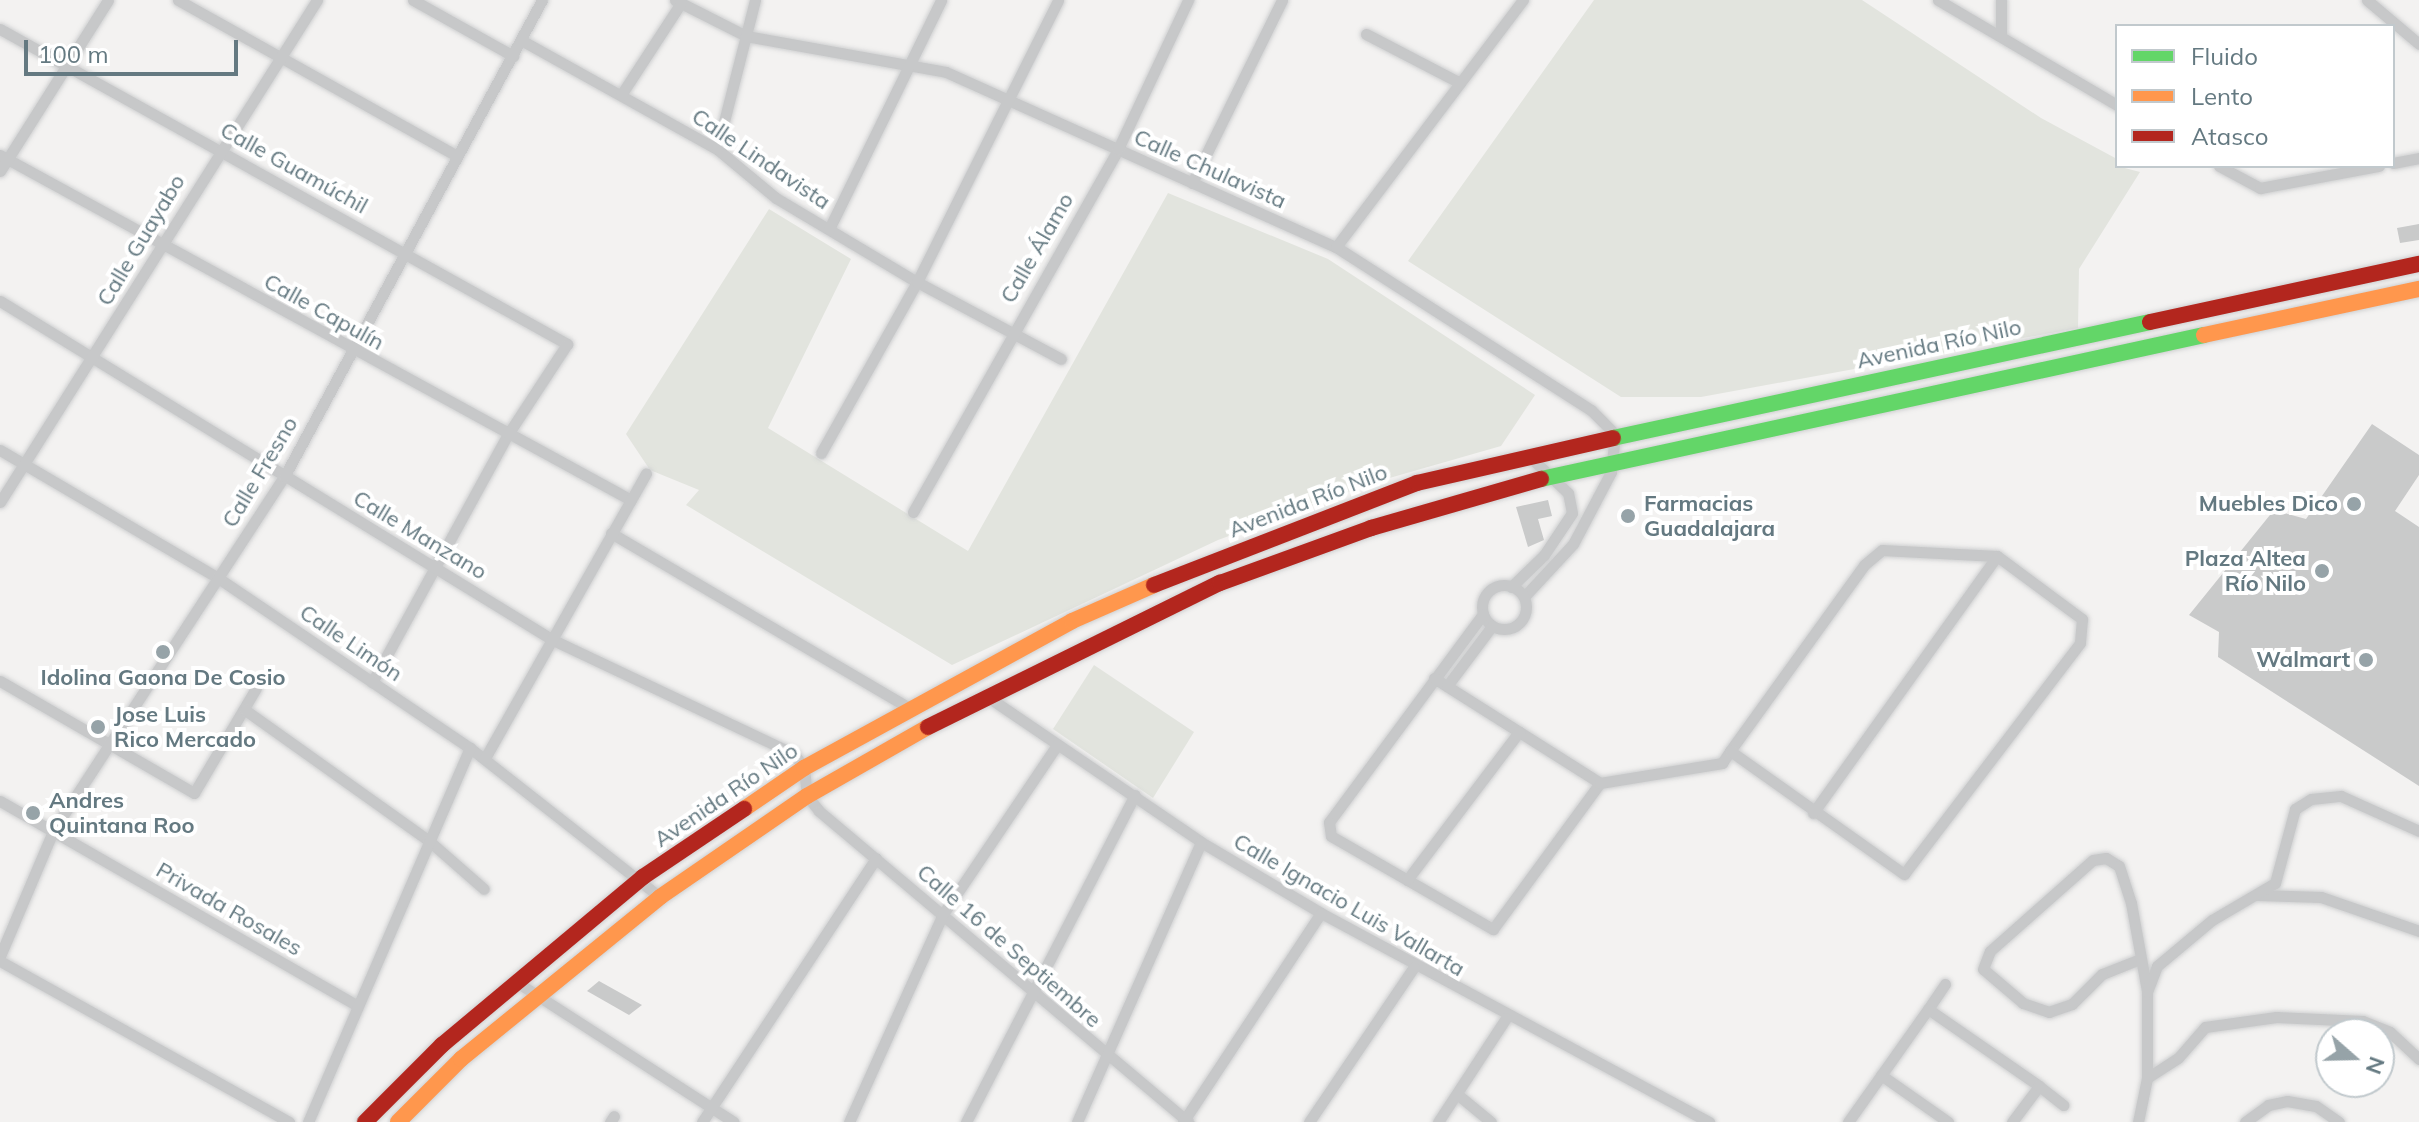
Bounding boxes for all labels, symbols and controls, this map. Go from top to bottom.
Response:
scale bar [28,24,242,74]
legend [2115,24,2395,168]
text: 100 m [38,39,109,69]
text: Fluido [2191,41,2258,71]
text: Lento [2191,81,2253,111]
street label: Calle Lindavista [687,103,835,215]
street label: Calle Guamúchil [216,117,372,219]
text: Atasco [2191,121,2268,151]
street label: Calle Chulavista [1130,124,1290,214]
street label: Calle Guayabo [91,170,191,310]
street label: Calle Álamo [995,188,1079,308]
street label: Calle Capulín [259,268,389,356]
street label: Avenida Río Nilo [1854,314,2024,374]
street label: Calle Fresno [217,412,303,532]
street label: Avenida Río Nilo [1225,459,1391,543]
street label: Calle Manzano [348,485,492,585]
place label: Farmacias Guadalajara [1644,490,1775,542]
place label: Muebles Dico [2199,491,2338,517]
marker: Muebles Dico [2345,495,2363,513]
marker: Farmacias Guadalajara [1619,507,1637,525]
place label: Plaza Altea Río Nilo [2185,545,2306,596]
marker: Plaza Altea Río Nilo [2313,562,2331,580]
street label: Calle Limón [295,599,407,687]
marker: Idolina Gaona De Cosio [154,643,172,661]
place label: Walmart [2256,647,2350,673]
marker: Walmart [2357,651,2375,669]
place label: Idolina Gaona De Cosio [40,665,286,691]
place label: Jose Luis Rico Mercado [114,701,256,752]
marker: Jose Luis Rico Mercado [89,718,107,736]
street label: Avenida Río Nilo [649,737,803,853]
place label: Andres Quintana Roo [49,787,195,838]
marker: Andres Quintana Roo [24,804,42,822]
street label: Calle Ignacio Luis Vallarta [1229,828,1469,982]
street label: Privada Rosales [151,857,307,961]
street label: Calle 16 de Septiembre [912,859,1106,1033]
north arrow [2315,1018,2395,1098]
text: N [2360,1053,2392,1078]

